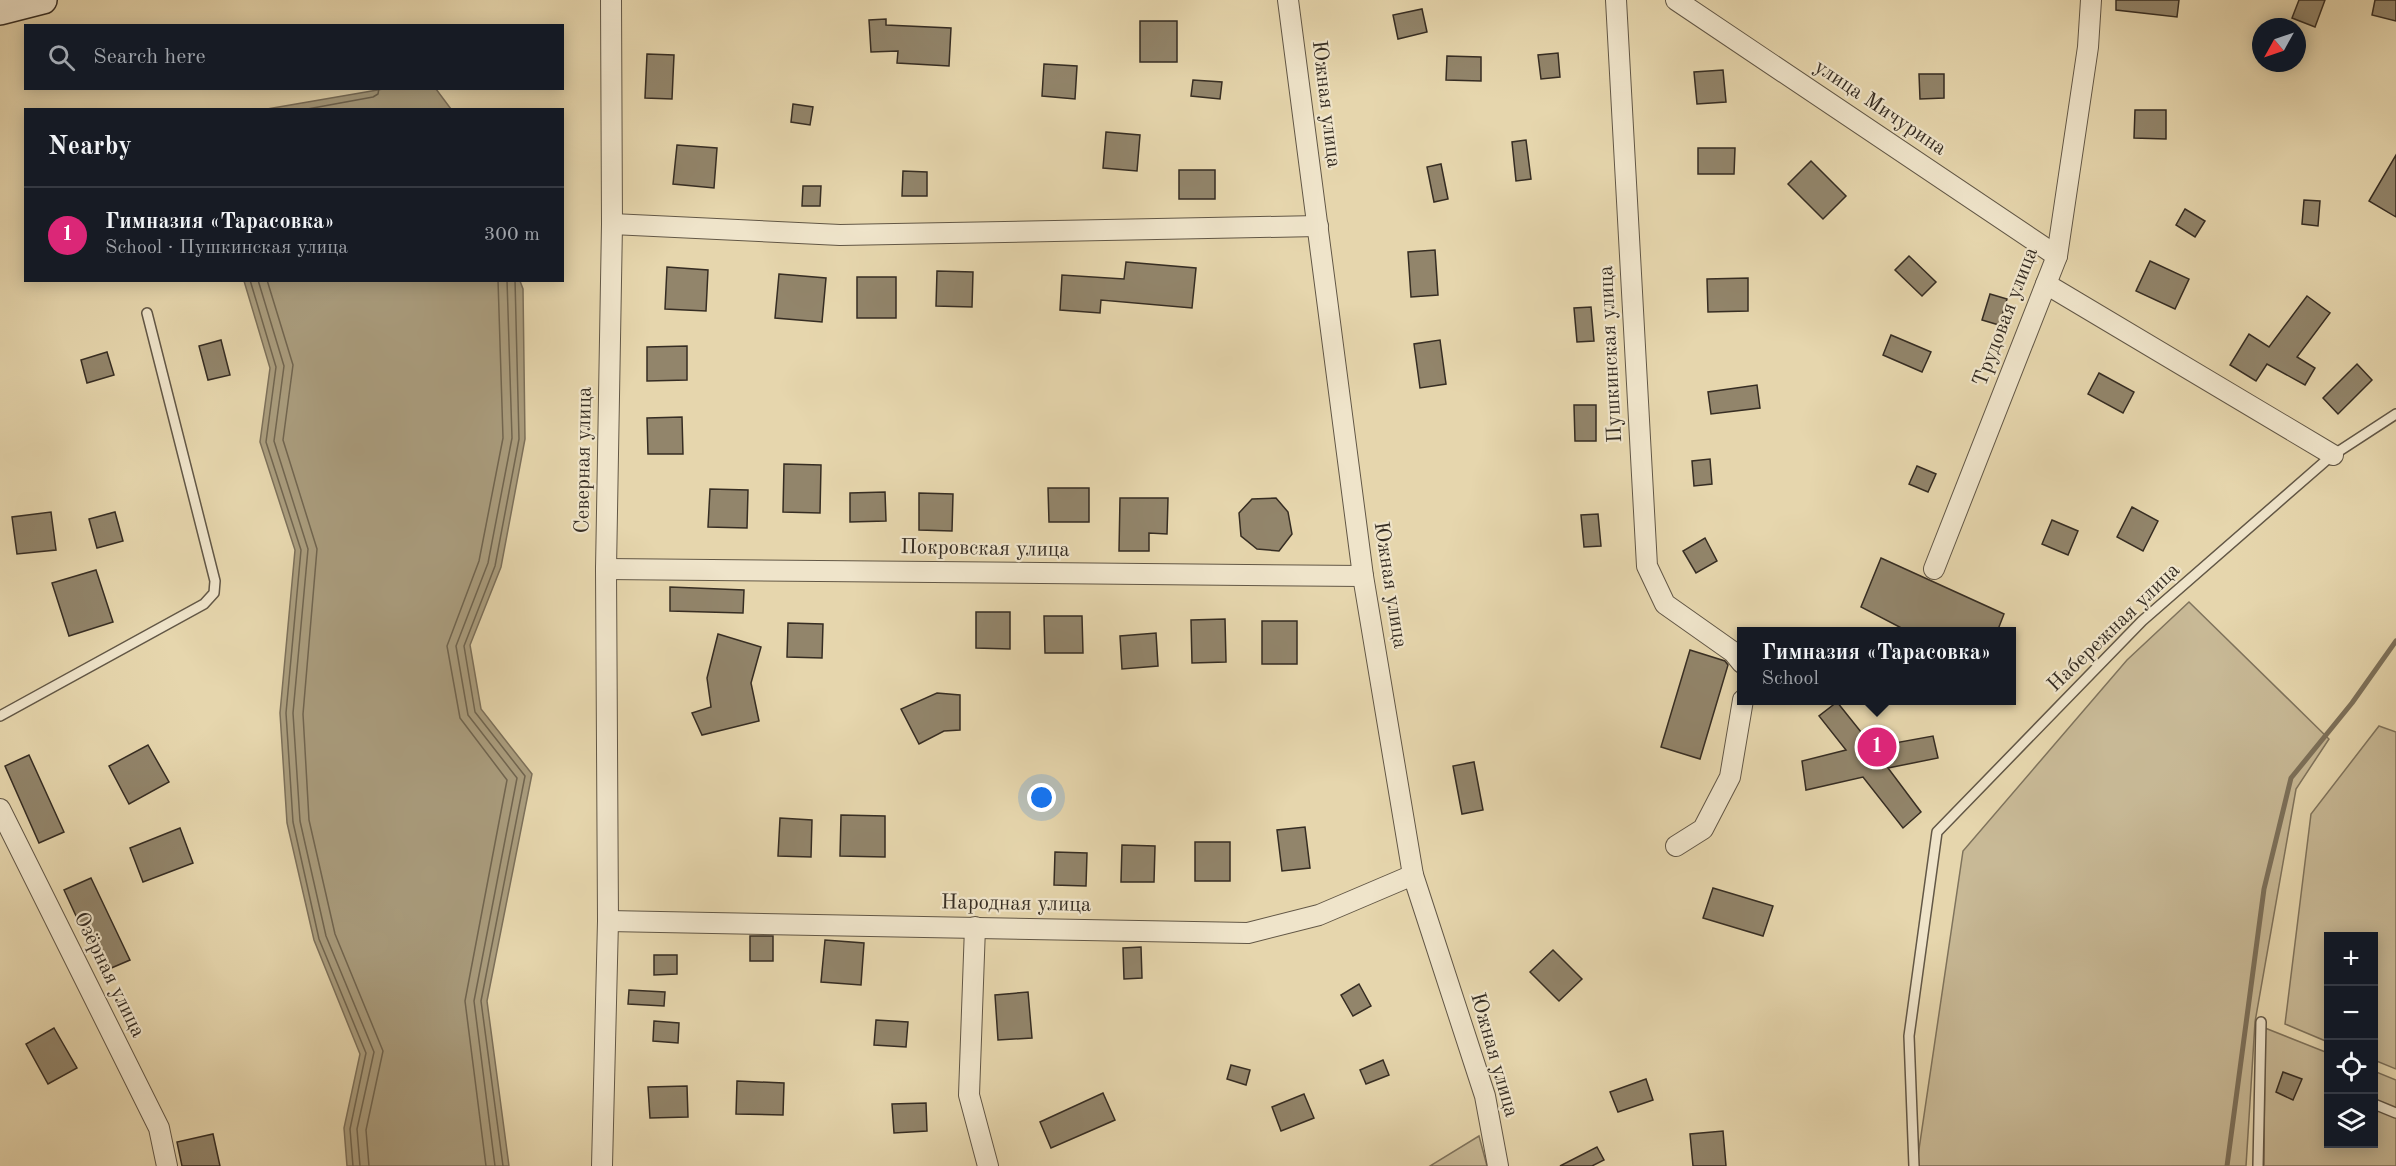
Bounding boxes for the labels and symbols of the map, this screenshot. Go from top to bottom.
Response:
north arrow [2252,18,2306,72]
street label: Южная улица [1308,39,1344,169]
street label: улица Мичурина [1810,56,1950,160]
street label: Трудовая улица [1970,244,2042,390]
street label: Пушкинская улица [1596,265,1626,443]
street label: Северная улица [572,386,596,534]
street label: Южная улица [1370,520,1410,650]
street label: Покровская улица [900,537,1070,561]
street label: Набережная улица [2044,560,2184,696]
pin: 1 [1858,724,1896,770]
your location [1027,783,1056,812]
street label: Народная улица [941,892,1091,916]
street label: Озёрная улица [70,909,148,1041]
street label: Южная улица [1466,990,1522,1120]

